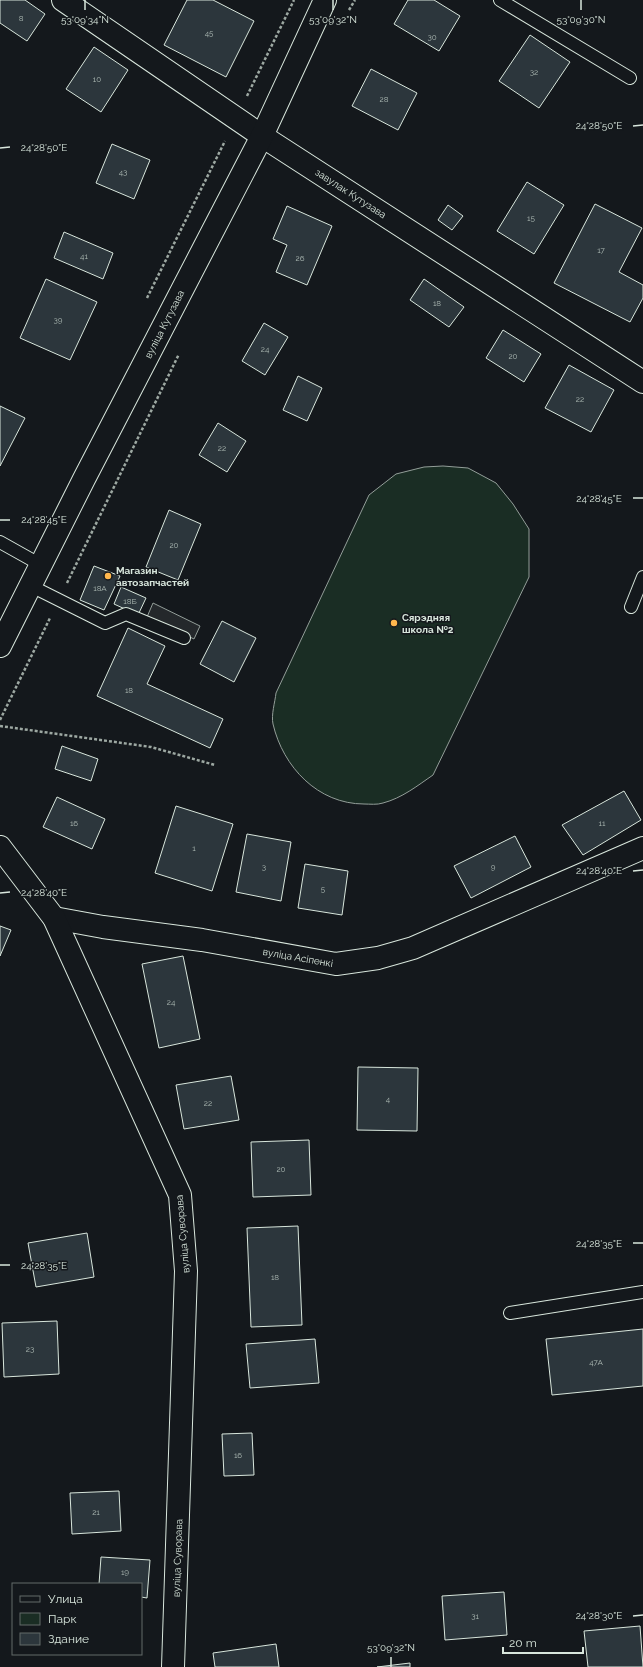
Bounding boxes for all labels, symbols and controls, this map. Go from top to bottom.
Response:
house number: 8 [19,13,24,23]
text: 53°09'34"N [61,14,109,25]
text: 53°09'32"N [309,14,357,25]
text: 53°09'30"N [557,14,605,25]
house number: 45 [205,28,214,38]
house number: 30 [427,32,437,42]
house number: 32 [530,67,538,77]
house number: 10 [93,74,101,84]
house number: 28 [380,94,389,104]
text: 24°28'50"E [576,120,622,131]
text: 24°28'50"E [21,142,67,153]
street label: завулак Кутузава [313,166,388,220]
house number: 43 [119,167,127,177]
house number: 15 [527,213,536,223]
house number: 17 [597,245,606,255]
house number: 41 [80,251,88,261]
house number: 26 [296,253,305,263]
street label: вуліца Кутузава [143,288,186,360]
house number: 18 [433,298,441,308]
house number: 39 [54,315,63,325]
house number: 24 [261,344,270,354]
house number: 20 [508,351,518,361]
house number: 22 [576,394,584,404]
house number: 22 [218,443,226,453]
text: 24°28'45"E [576,493,622,504]
text: 24°28'45"E [21,514,67,525]
house number: 20 [169,540,179,550]
place label: Магазин автозапчастей [116,565,189,588]
marker: Магазин автозапчастей [103,571,113,581]
house number: 18А [93,583,107,593]
house number: 18Б [123,596,137,606]
place label: Сярэдняя школа №2 [402,612,454,635]
marker: Сярэдняя школа №2 [389,618,399,628]
house number: 18 [125,685,133,695]
house number: 16 [70,818,78,828]
house number: 11 [599,818,606,828]
house number: 1 [192,843,196,853]
house number: 3 [262,862,266,872]
house number: 9 [491,862,496,872]
text: 24°28'40"E [576,865,622,876]
house number: 5 [321,884,326,894]
text: 24°28'40"E [21,887,67,898]
street label: вуліца Асіпенкі [262,946,334,969]
house number: 24 [167,997,176,1007]
house number: 4 [386,1094,391,1104]
house number: 22 [204,1098,212,1108]
house number: 20 [276,1164,286,1174]
street label: вуліца Суворава [174,1194,191,1274]
text: 24°28'35"E [576,1238,622,1249]
text: 24°28'35"E [21,1260,67,1271]
house number: 18 [271,1272,279,1282]
house number: 23 [26,1344,34,1354]
house number: 47А [589,1357,603,1367]
house number: 16 [234,1450,242,1460]
house number: 21 [92,1507,100,1517]
street label: вуліца Суворава [171,1519,184,1597]
house number: 19 [121,1567,129,1577]
legend [12,1583,142,1655]
text: Улица [48,1592,83,1606]
text: 24°28'30"E [576,1610,622,1621]
house number: 31 [471,1611,479,1621]
text: Парк [48,1612,77,1626]
scale bar [503,1629,583,1655]
text: Здание [48,1632,89,1646]
text: 20 m [509,1636,537,1650]
text: 53°09'32"N [367,1642,415,1653]

